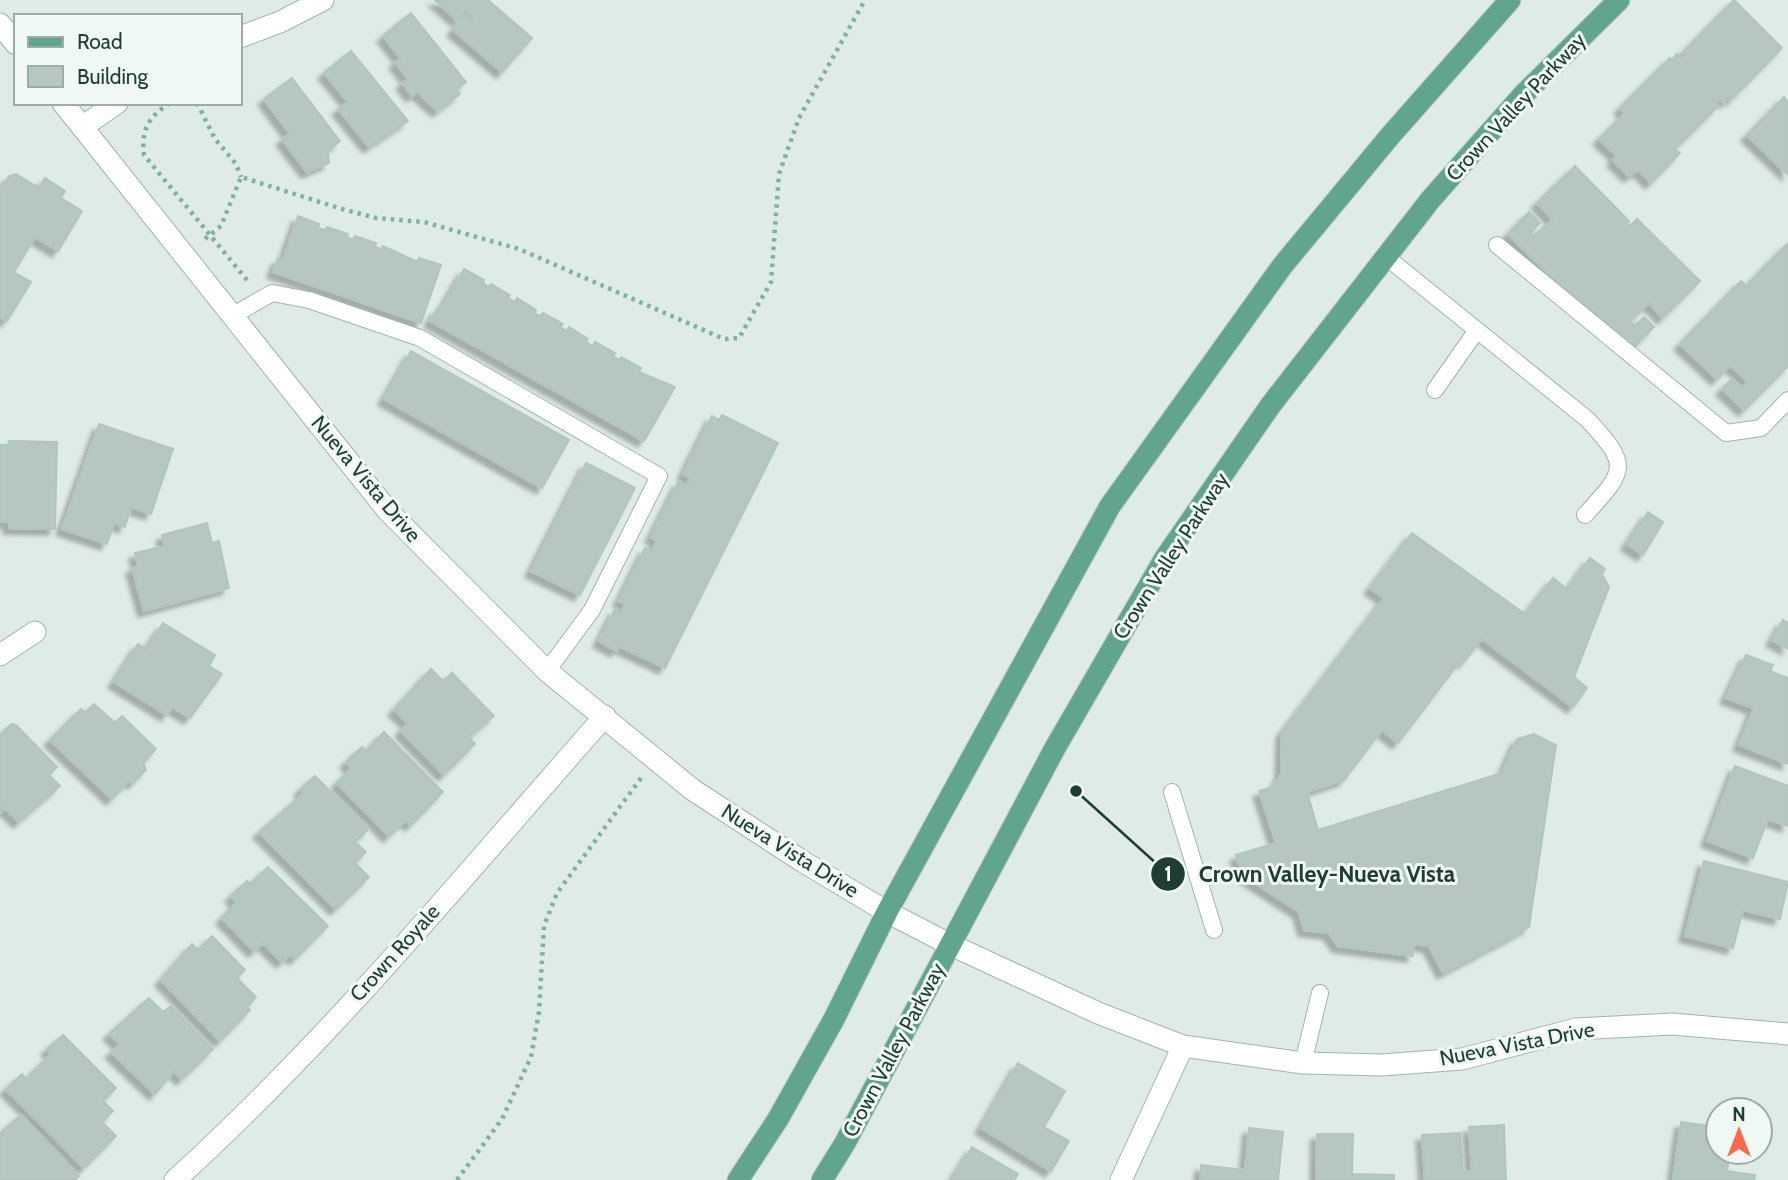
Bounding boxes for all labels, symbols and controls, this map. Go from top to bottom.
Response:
legend [14,14,242,105]
street label: Crown Valley Parkway [1441,27,1591,186]
text: Road [77,29,123,54]
text: Building [77,64,149,89]
street label: Nueva Vista Drive [306,410,427,547]
street label: Crown Valley Parkway [1107,468,1234,644]
street label: Nueva Vista Drive [717,798,864,903]
callout: Crown Valley-Nueva Vista [1150,852,1470,896]
text: Crown Valley-Nueva Vista [1199,860,1456,888]
text: 1 [1164,861,1172,886]
street label: Crown Royale [345,899,445,1006]
street label: Crown Valley Parkway [837,958,950,1141]
street label: Nueva Vista Drive [1437,1016,1597,1071]
north arrow [1704,1096,1774,1166]
text: N [1732,1103,1746,1126]

